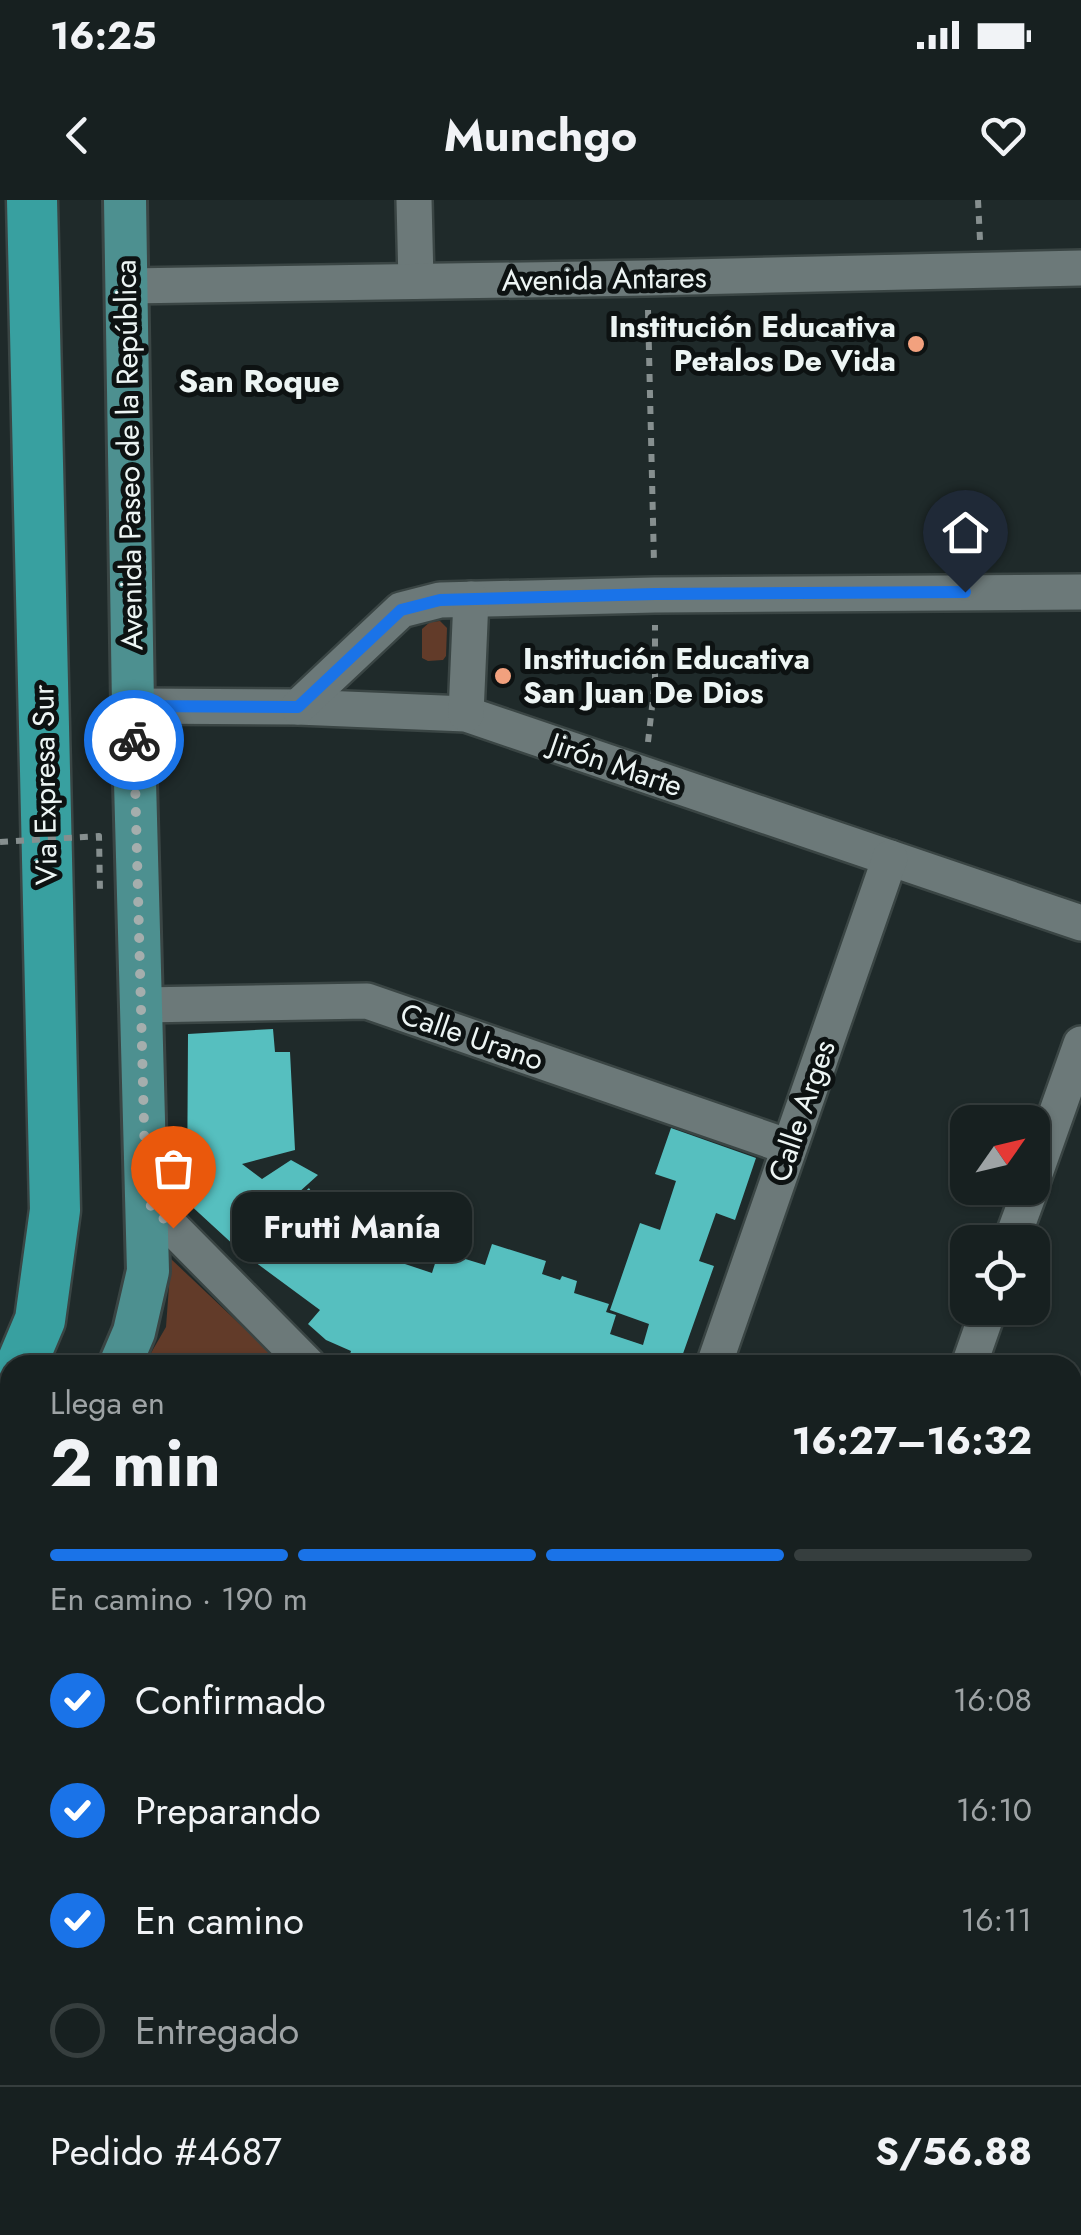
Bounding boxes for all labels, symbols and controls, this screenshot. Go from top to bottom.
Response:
text: 16:25 [50,8,156,63]
text: Munchgo [444,103,637,168]
icon: back [50,108,105,163]
icon: heart [976,108,1031,163]
street label: Avenida Antares [501,255,707,302]
street label: Avenida Paseo de la República [104,259,153,651]
place label: Institución Educativa Petalos De Vida [609,305,896,382]
marker: Institución Educativa Petalos De Vida [905,333,927,355]
district label: San Roque [178,358,340,404]
pin [923,490,1008,593]
icon: home [938,505,993,560]
place label: Institución Educativa San Juan De Dios [523,637,810,714]
marker: Institución Educativa San Juan De Dios [492,665,514,687]
street label: Via Expresa Sur [21,684,68,886]
courier [84,690,184,790]
icon: bike [107,713,162,768]
street label: Jirón Marte [540,720,688,807]
street label: Calle Urano [395,992,550,1081]
street label: Calle Arges [757,1034,846,1188]
north arrow [950,1105,1050,1205]
map controls [950,1105,1050,1325]
pin [131,1126,216,1229]
icon: bag [146,1141,201,1196]
callout: Frutti Manía [233,1193,473,1263]
text: Frutti Manía [263,1204,441,1250]
button: locate [950,1225,1050,1325]
text: Llega en [50,1380,165,1426]
text: 16:27–16:32 [792,1413,1032,1468]
text: 2 min [50,1416,221,1510]
text: En camino · 190 m [50,1576,308,1622]
icon: check [50,1673,105,1728]
text: Confirmado [135,1673,326,1728]
text: 16:08 [953,1677,1032,1723]
icon: check [50,1783,105,1838]
text: Preparando [135,1783,321,1838]
text: 16:10 [956,1787,1032,1833]
icon: check [50,1893,105,1948]
text: En camino [135,1893,304,1948]
text: 16:11 [961,1897,1032,1943]
text: Entregado [135,2003,299,2058]
text: Pedido #4687 [50,2124,282,2179]
text: S/56.88 [875,2124,1032,2179]

